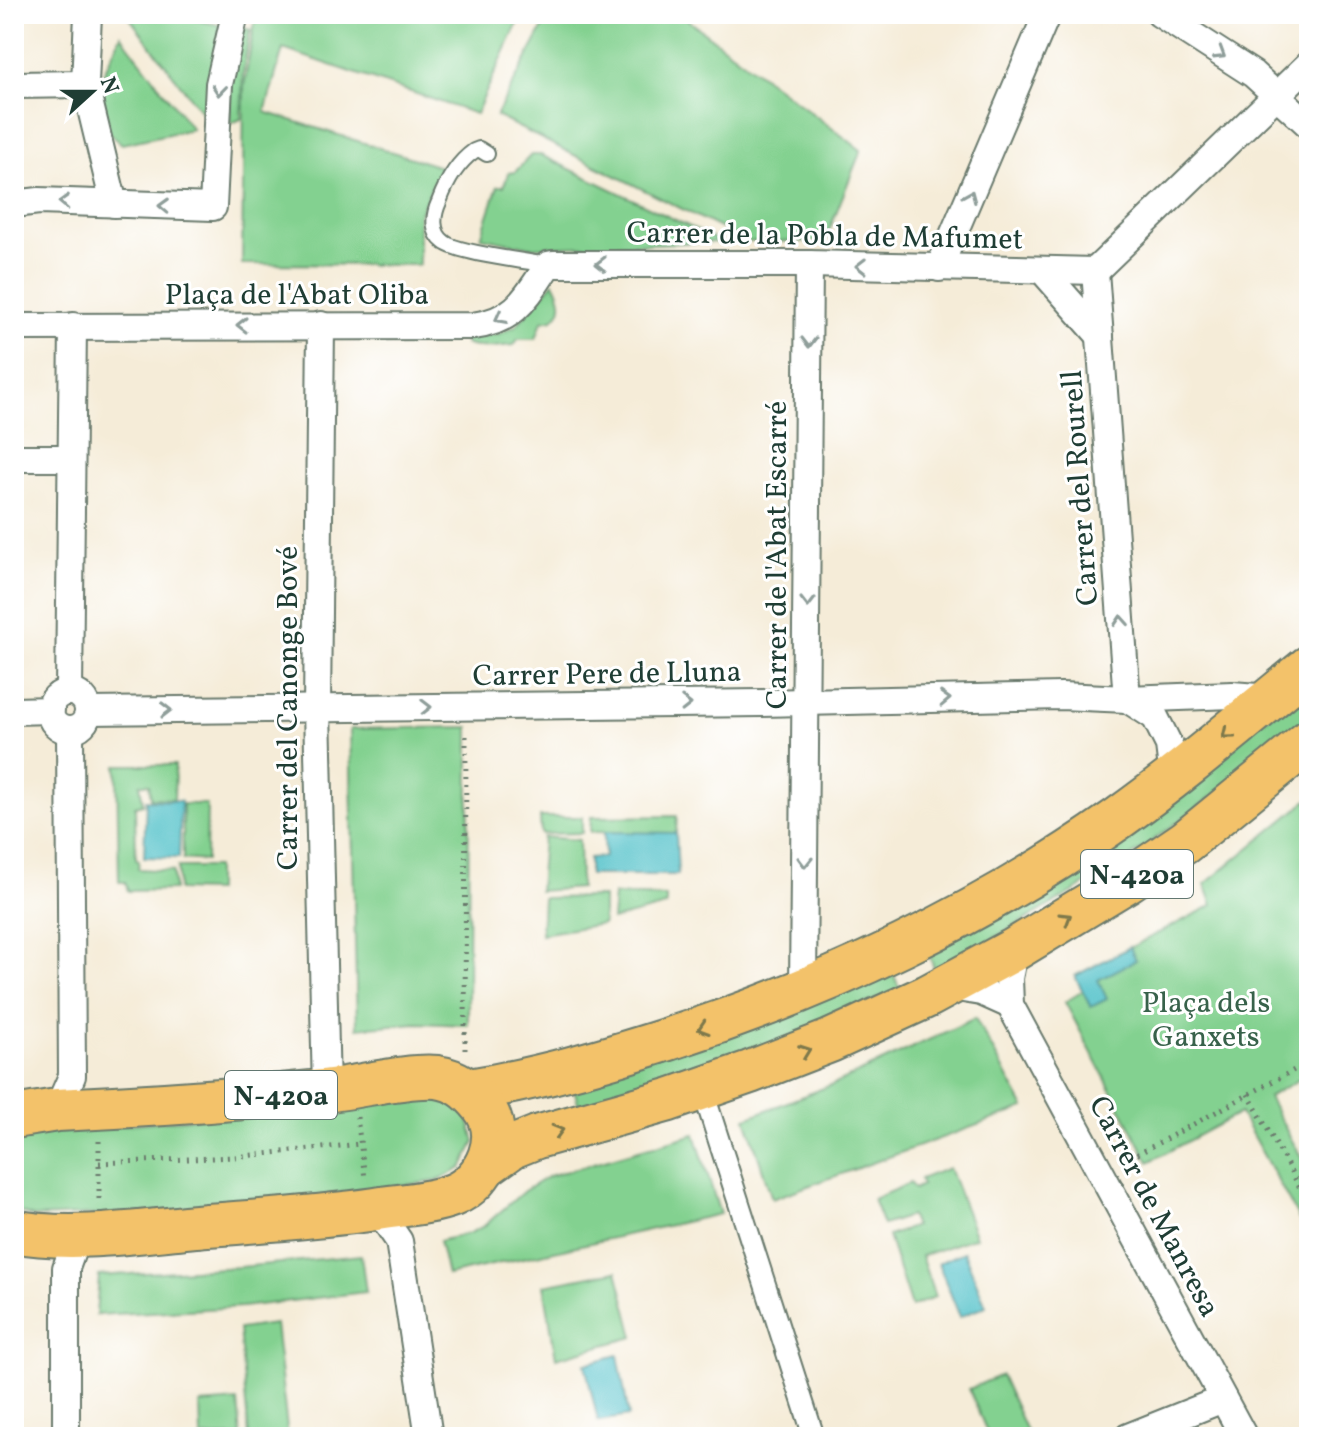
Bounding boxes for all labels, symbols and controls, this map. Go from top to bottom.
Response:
one-way arrow [1211,44,1226,59]
north arrow [52,52,132,132]
text: N [91,73,126,99]
one-way arrow [211,84,228,97]
one-way arrow [960,190,976,204]
one-way arrow [57,194,70,211]
one-way arrow [157,197,170,214]
street label: Carrer de la Pobla de Mafumet [626,213,1024,261]
one-way arrow [594,255,607,273]
one-way arrow [854,257,867,274]
street label: Plaça de l'Abat Oliba [165,275,429,317]
one-way arrow [494,309,509,324]
one-way arrow [235,316,248,334]
one-way arrow [800,336,818,349]
street label: Carrer del Rourell [1052,369,1110,607]
street label: Carrer de l'Abat Escarré [757,401,799,709]
street label: Carrer del Canonge Bové [268,546,310,870]
one-way arrow [799,596,817,609]
one-way arrow [1113,614,1130,627]
street label: Carrer Pere de Lluna [472,652,742,698]
one-way arrow [939,691,952,708]
one-way arrow [680,696,693,713]
one-way arrow [420,699,433,716]
one-way arrow [160,701,173,719]
one-way arrow [1221,724,1236,738]
road number: N-420a [1081,850,1193,898]
one-way arrow [796,856,814,869]
one-way arrow [1057,912,1072,928]
park label: Plaça dels Ganxets [1142,983,1270,1059]
one-way arrow [697,1018,711,1034]
one-way arrow [797,1044,811,1061]
road number: N-420a [225,1071,337,1119]
street label: Carrer de Manresa [1077,1089,1229,1325]
one-way arrow [551,1124,565,1140]

